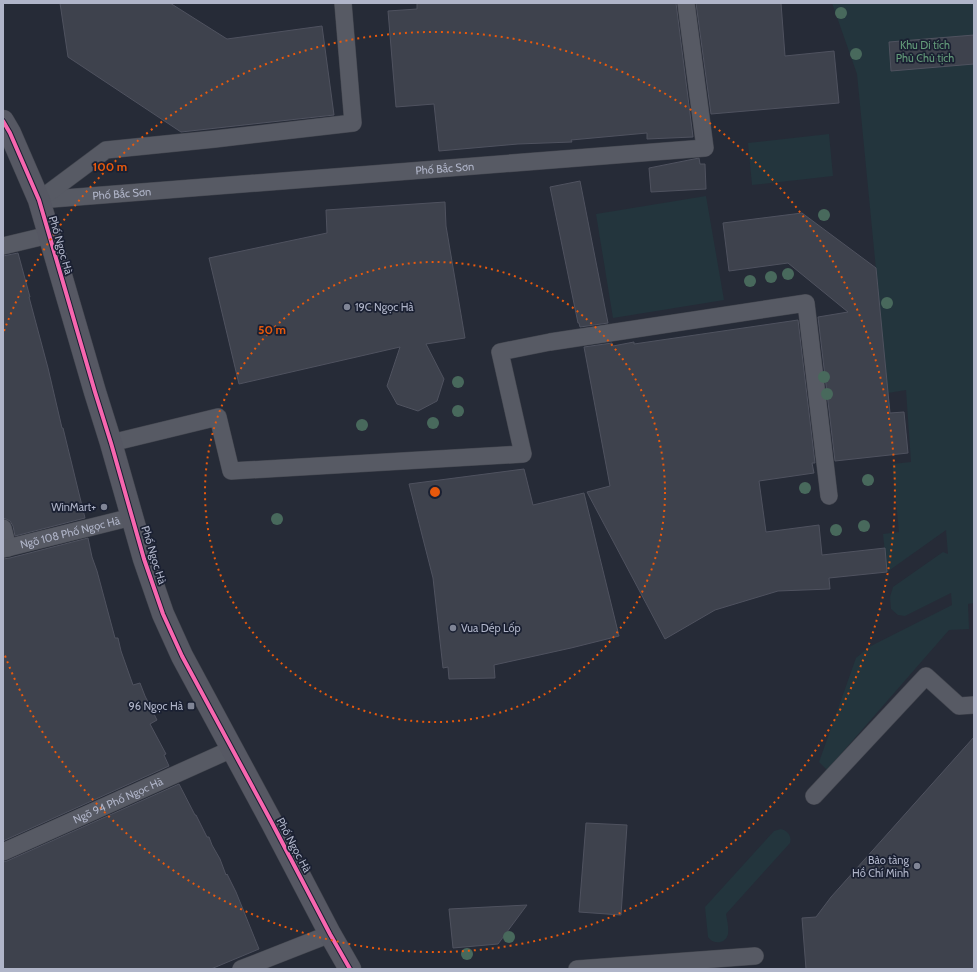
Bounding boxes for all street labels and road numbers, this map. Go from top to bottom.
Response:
street label: Phố Bắc Sơn [415,159,475,178]
street label: Phố Bắc Sơn [92,184,152,203]
street label: Phố Ngọc Hà [46,214,76,277]
street label: Ngõ 108 Phố Ngọc Hà [19,513,122,552]
street label: Phố Ngọc Hà [138,524,170,587]
street label: Ngõ 94 Phố Ngọc Hà [71,774,166,827]
street label: Phố Ngọc Hà [274,815,315,876]

